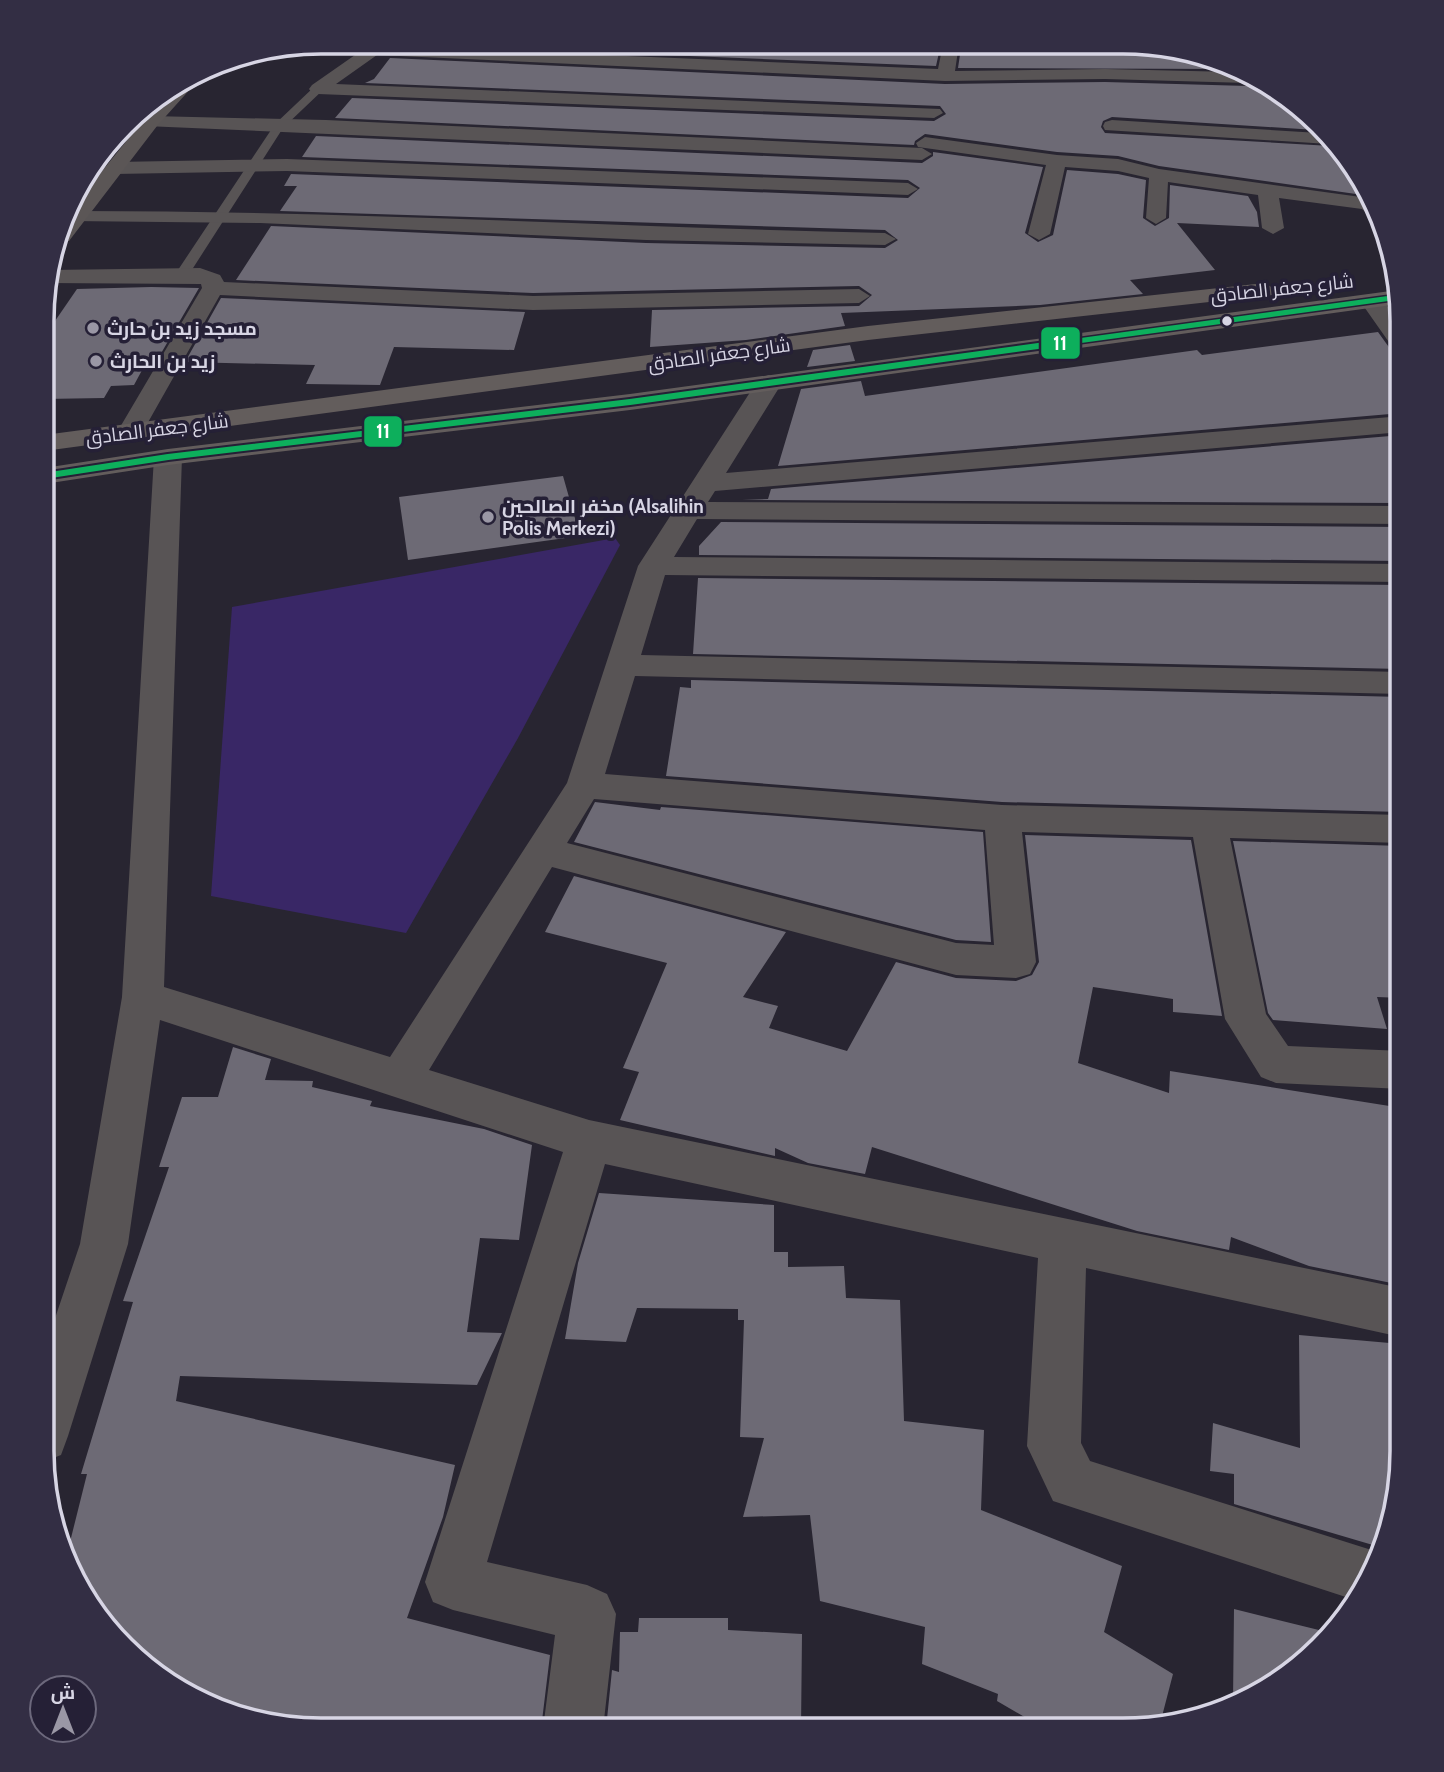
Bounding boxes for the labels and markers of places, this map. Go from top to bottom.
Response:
unlabelled marker [1220,314,1234,328]
place label: مسجد زيد بن حارث [107,317,257,341]
marker: مسجد زيد بن حارث [85,320,101,336]
place label: زيد بن الحارث [110,350,216,374]
marker: زيد بن الحارث [88,353,104,369]
place label: مخفر الصالحين (Alsalihin Polis Merkezi) [502,495,704,540]
marker: مخفر الصالحين (Alsalihin Polis Merkezi) [480,509,496,525]

